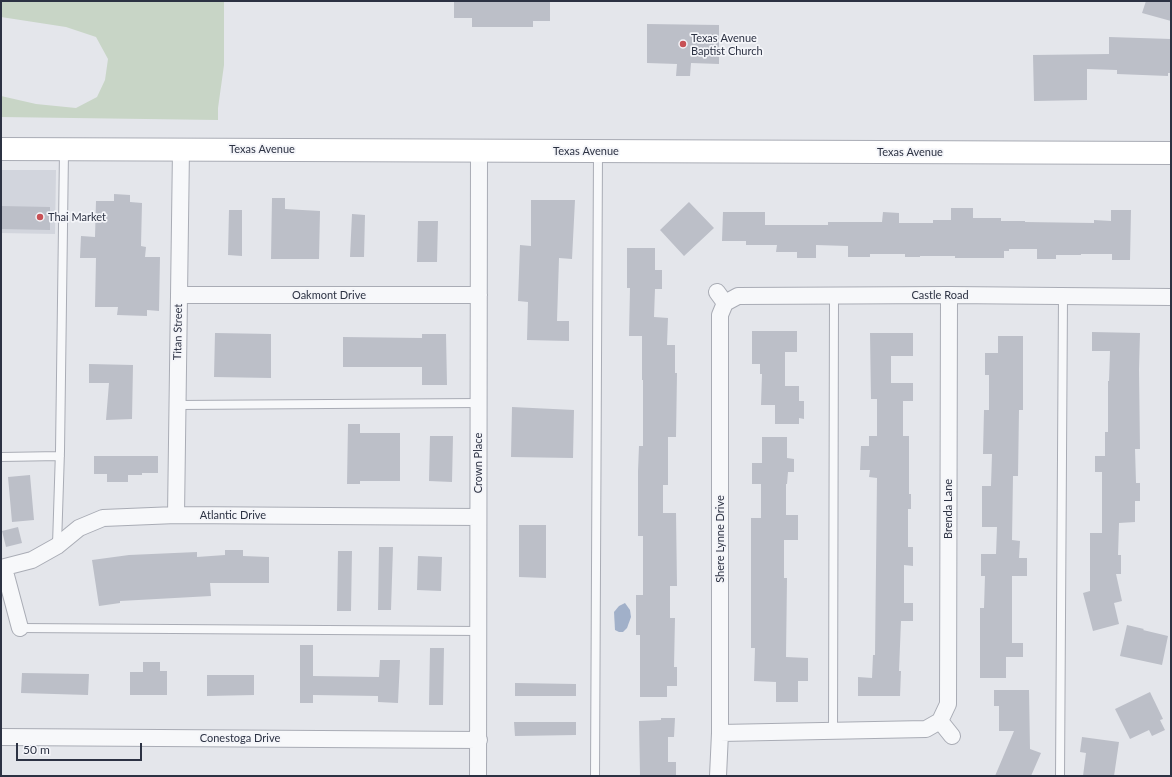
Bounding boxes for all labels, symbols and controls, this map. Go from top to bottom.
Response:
place label: Texas Avenue Baptist Church [691,31,763,57]
marker: Texas Avenue Baptist Church [678,39,688,49]
street label: Texas Avenue [229,142,295,156]
street label: Texas Avenue [553,144,619,158]
street label: Texas Avenue [877,145,943,159]
place label: Thai Market [48,210,106,224]
marker: Thai Market [35,212,45,222]
street label: Oakmont Drive [292,288,366,302]
street label: Castle Road [911,288,969,302]
street label: Titan Street [171,304,185,360]
street label: Crown Place [471,433,485,493]
street label: Brenda Lane [941,479,955,539]
street label: Shere Lynne Drive [713,495,727,583]
street label: Atlantic Drive [200,508,266,522]
street label: Conestoga Drive [200,731,280,745]
scale bar [18,735,144,761]
text: 50 m [23,742,50,757]

